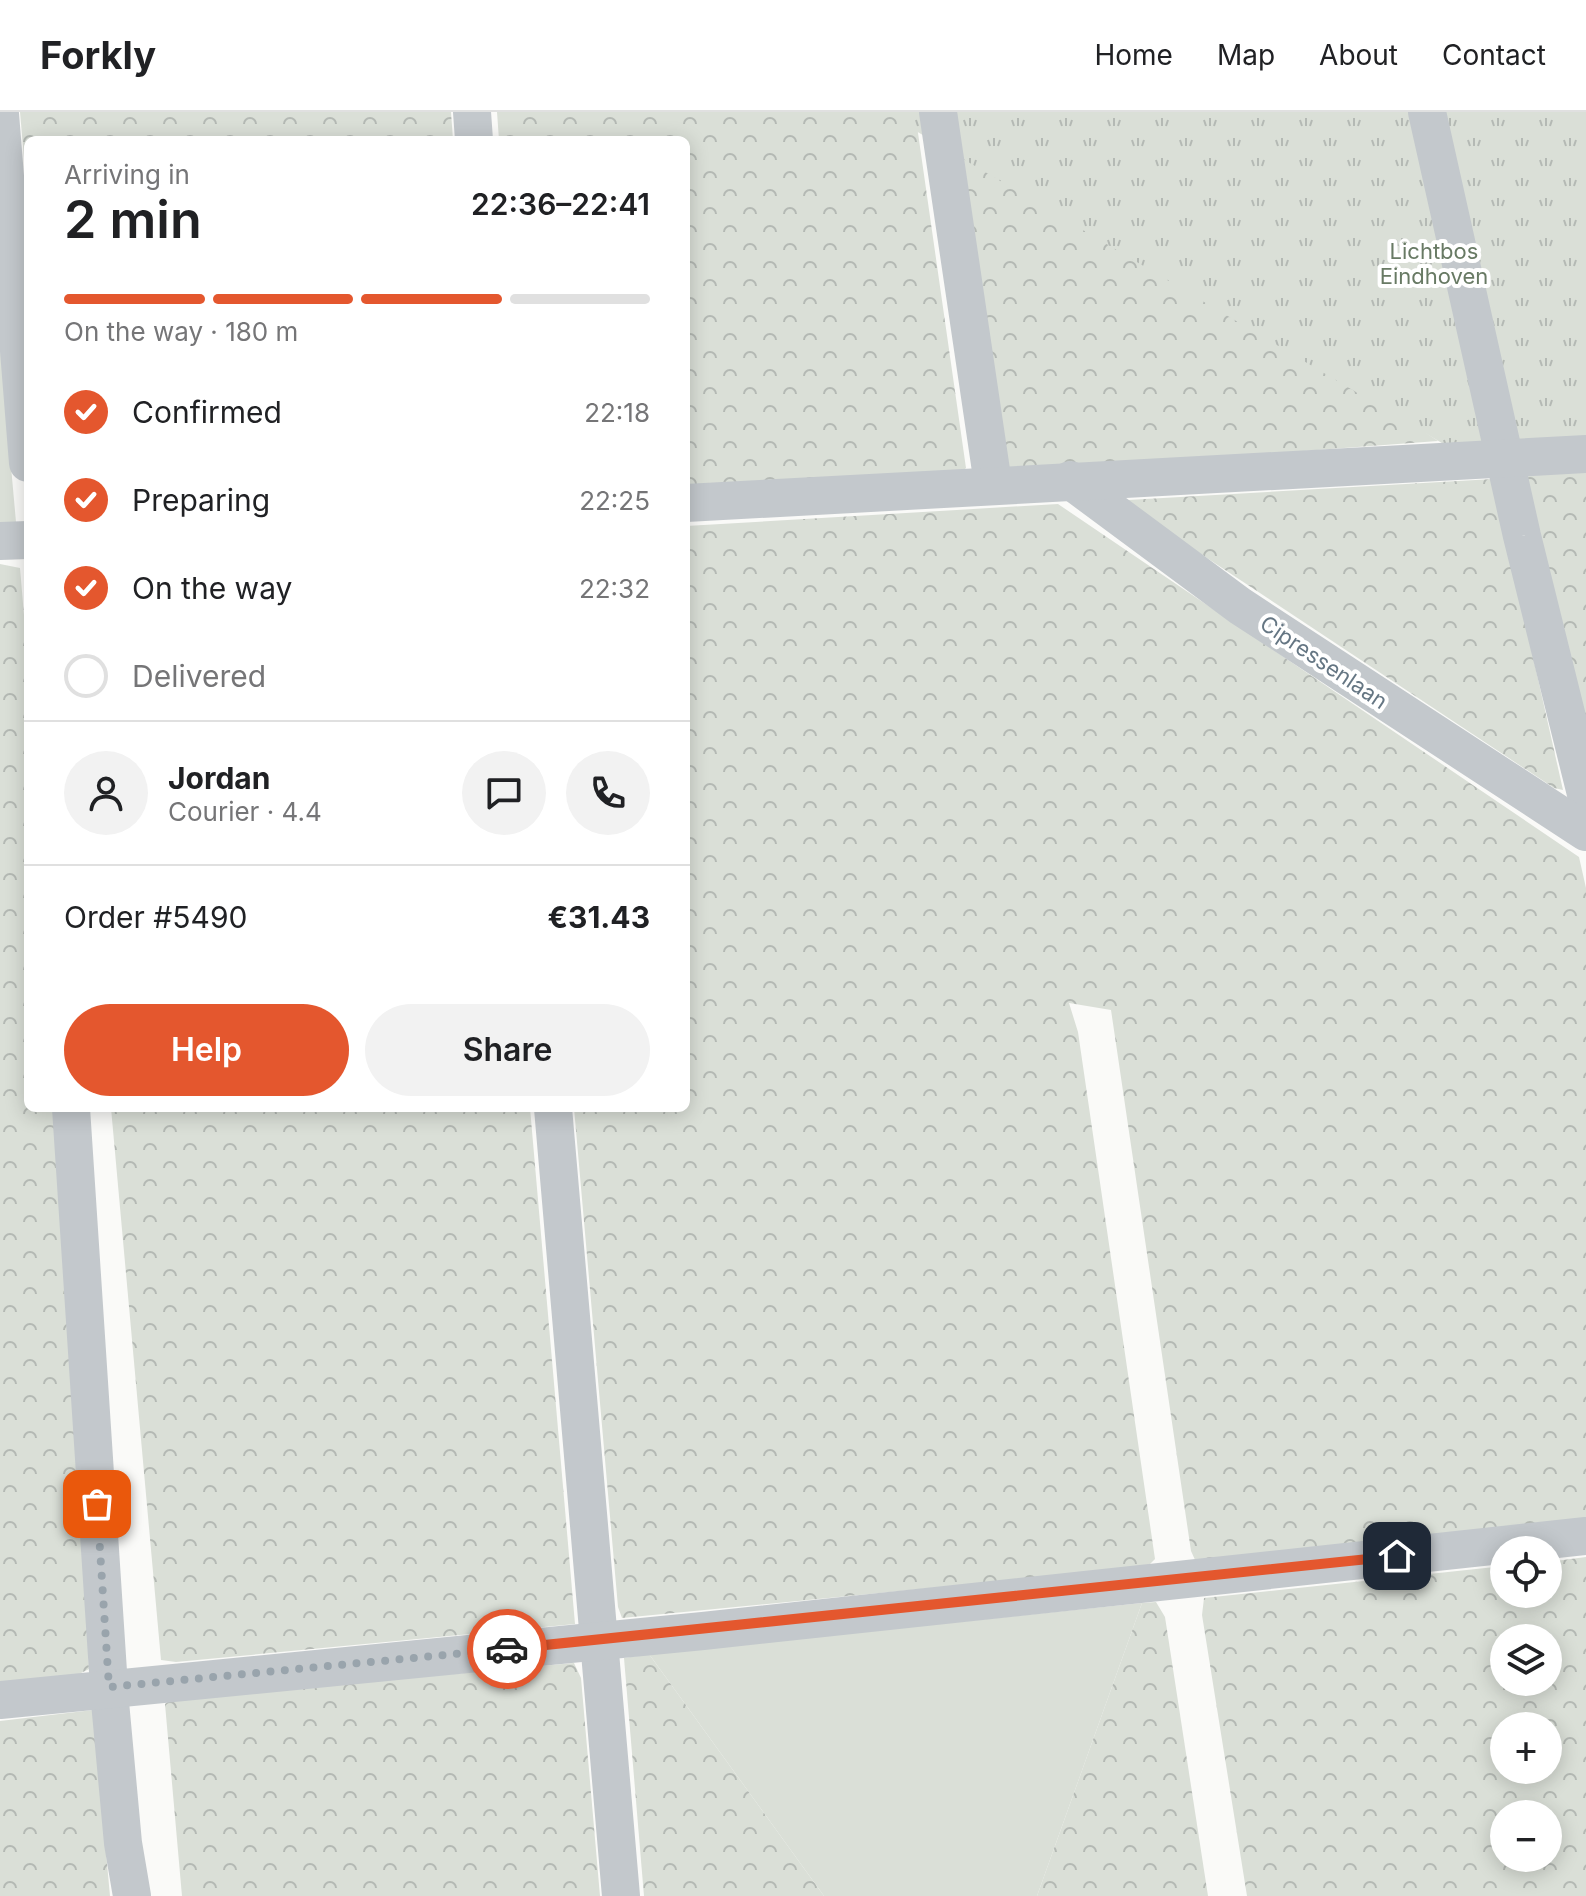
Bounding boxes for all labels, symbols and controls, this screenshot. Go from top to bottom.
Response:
text: Forkly [40,32,156,78]
text: Home [1094,38,1173,72]
text: Map [1217,38,1275,72]
text: About [1319,38,1398,72]
text: Contact [1442,38,1546,72]
text: Arriving in [64,159,190,190]
text: 22:36–22:41 [471,186,650,222]
text: 2 min [64,188,202,251]
park label: Lichtbos Eindhoven [1380,238,1488,289]
text: On the way · 180 m [64,316,298,347]
icon: check [64,390,108,434]
text: Confirmed [132,394,282,430]
text: 22:18 [584,397,650,428]
icon: check [64,478,108,522]
text: Preparing [132,482,270,518]
text: 22:25 [579,485,650,516]
icon: check [64,566,108,610]
text: On the way [132,570,292,606]
text: 22:32 [579,573,650,604]
street label: Cipressenlaan [1256,610,1392,714]
text: Delivered [132,658,266,694]
button: person [64,751,148,835]
button: chat [462,751,546,835]
button: phone [566,751,650,835]
text: Jordan [168,760,270,796]
text: Courier · 4.4 [168,796,322,827]
text: Order #5490 [64,899,247,935]
text: €31.43 [547,899,650,935]
button: Help [64,1004,349,1096]
button: Share [365,1004,650,1096]
pin [63,1470,131,1538]
icon: bag [75,1482,119,1526]
pin [1363,1522,1431,1590]
icon: home [1375,1534,1419,1578]
map controls [1490,1536,1562,1872]
button: locate [1490,1536,1562,1608]
courier [467,1609,547,1689]
button: layers [1490,1624,1562,1696]
icon: car [485,1627,529,1671]
button: + [1490,1712,1562,1784]
button: − [1490,1800,1562,1872]

